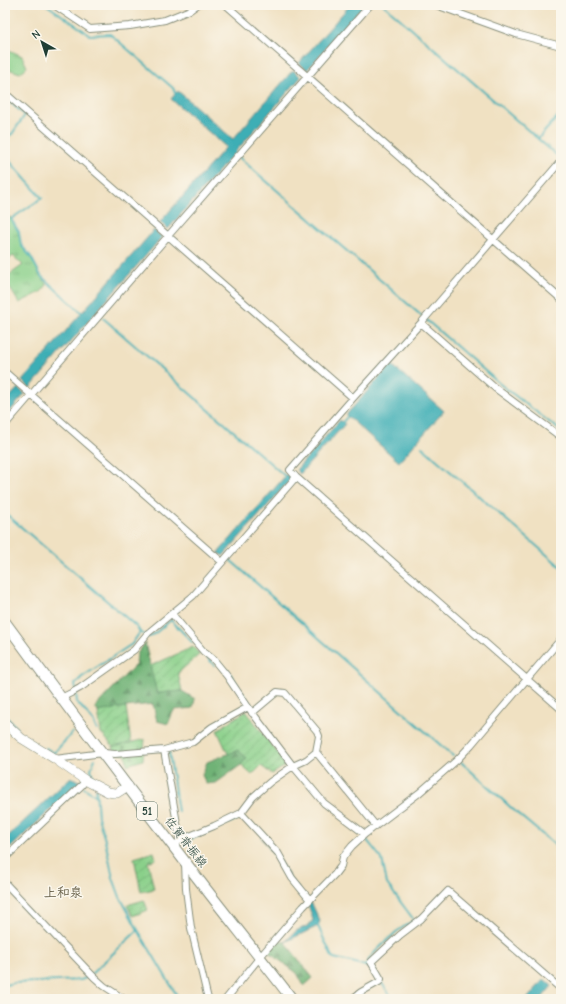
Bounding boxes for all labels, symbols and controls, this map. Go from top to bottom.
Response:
north arrow [22,22,62,62]
text: N [29,27,43,42]
road number: 51 [137,802,157,820]
street label: 佐賀脊振線 [162,814,210,870]
district label: 上和泉 [43,885,83,900]

